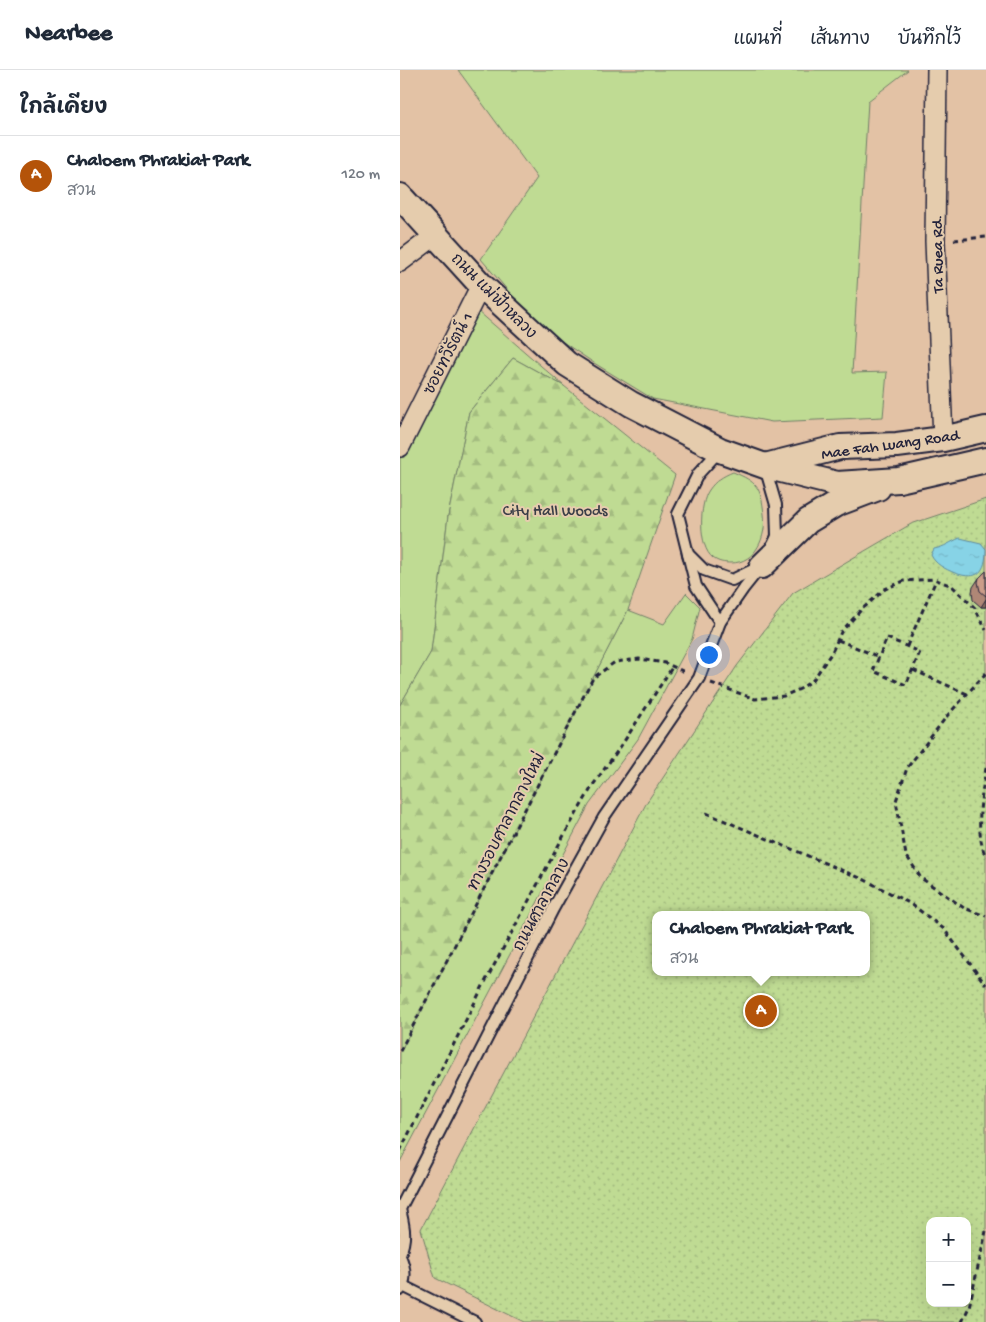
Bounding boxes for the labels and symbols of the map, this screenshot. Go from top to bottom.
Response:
street label: Ta Ruea Rd. [929,215,950,294]
street label: ถนน แม่ฟ้าหลวง [446,247,543,344]
street label: ซอยทวีรัตน์ 1 [417,308,479,399]
street label: Mae Fah Luang Road [820,427,962,466]
park label: City Hall Woods [503,503,608,522]
your location [696,642,722,668]
street label: ทางรอบศาลากลางใหม่ [461,748,551,895]
street label: ถนนศาลากลาง [511,856,575,955]
pin: A [745,992,777,1030]

